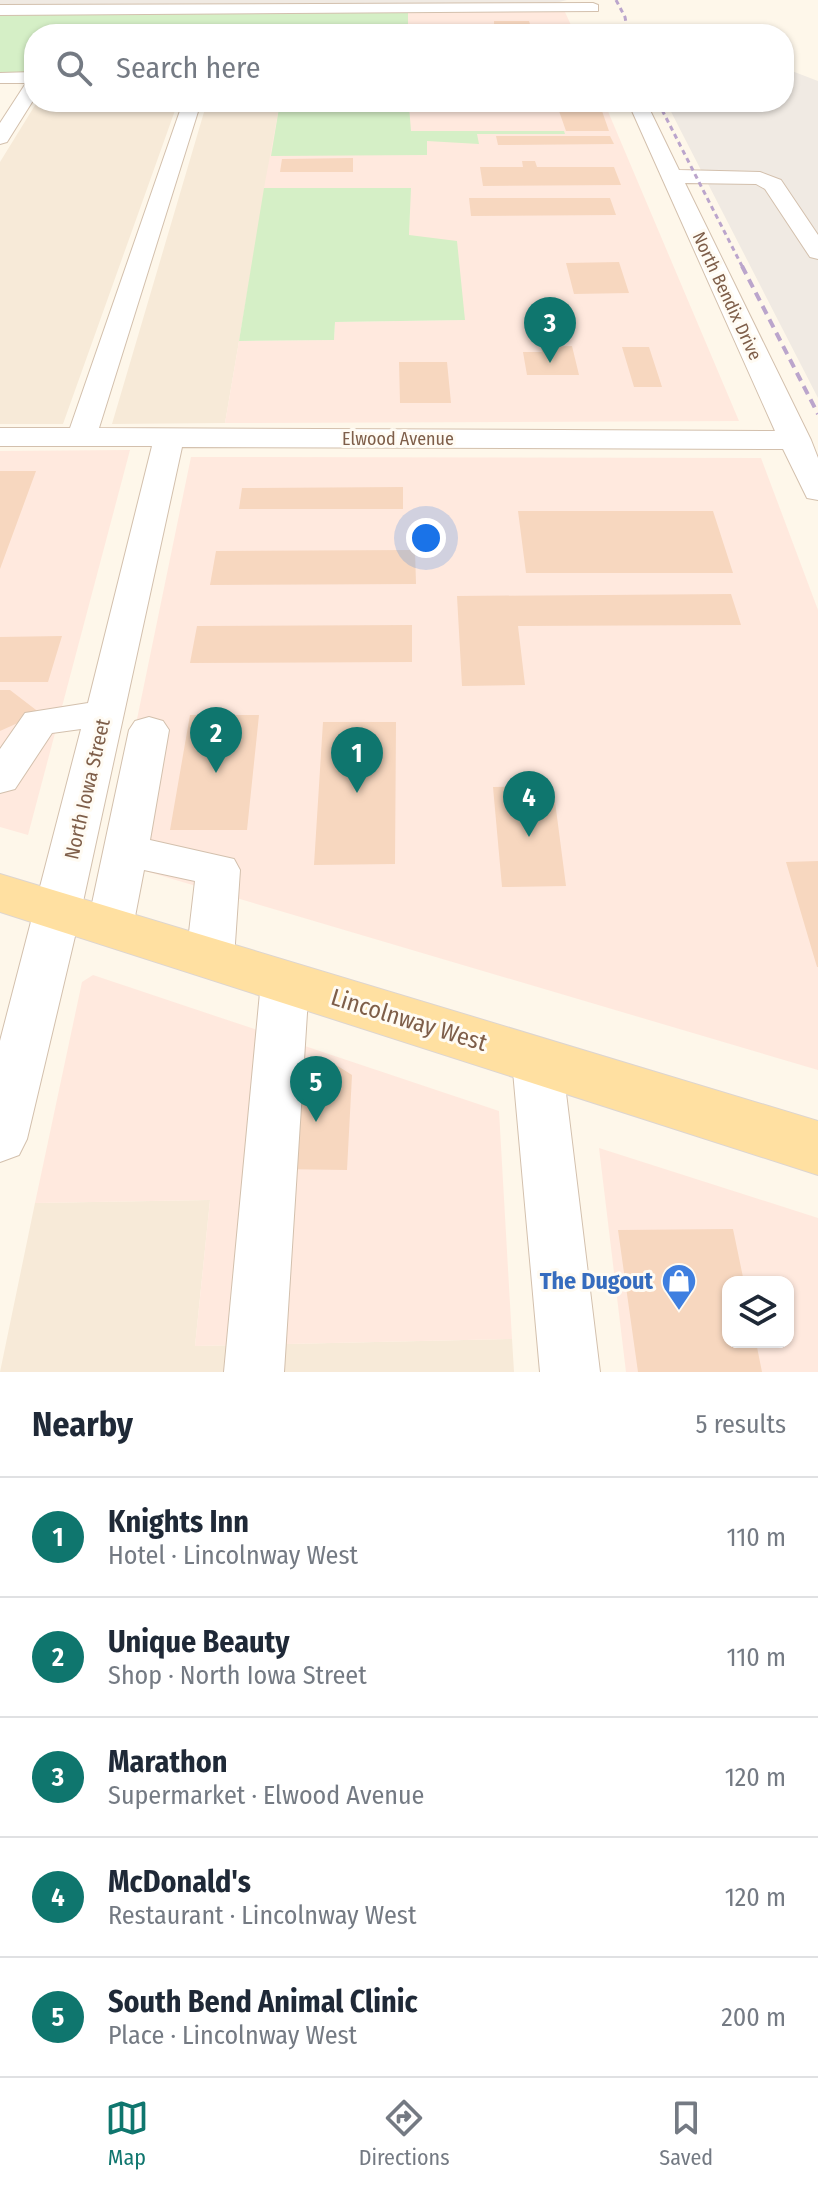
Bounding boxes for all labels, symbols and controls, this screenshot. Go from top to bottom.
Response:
search box [24,24,794,112]
icon: search [52,46,96,90]
text: Search here [116,50,261,86]
street label: North Bendix Drive [688,228,766,364]
pin: 3 [524,297,576,363]
street label: Elwood Avenue [342,428,454,450]
your location [406,518,446,558]
pin: 2 [190,707,242,773]
street label: North Iowa Street [59,716,115,862]
pin: 1 [331,727,383,793]
pin: 4 [503,771,555,837]
street label: Lincolnway West [328,983,491,1057]
pin: 5 [290,1056,342,1122]
shop icon: The Dugout [660,1262,698,1312]
place label: The Dugout [540,1267,654,1295]
map controls [722,1276,794,1348]
button: layers [722,1276,794,1348]
text: Nearby [32,1404,133,1445]
text: 5 results [696,1409,786,1440]
text: Knights Inn [108,1504,249,1540]
text: 1 [53,1522,64,1553]
text: 110 m [726,1522,786,1553]
text: Hotel · Lincolnway West [108,1540,358,1571]
text: Unique Beauty [108,1624,289,1660]
text: 2 [52,1642,64,1673]
text: 110 m [726,1642,786,1673]
text: Shop · North Iowa Street [108,1660,367,1691]
text: Marathon [108,1744,228,1780]
text: 3 [52,1762,64,1793]
text: 120 m [725,1762,786,1793]
text: Supermarket · Elwood Avenue [108,1780,424,1811]
text: McDonald's [108,1864,251,1900]
text: 4 [51,1882,65,1913]
text: 120 m [725,1882,786,1913]
text: Restaurant · Lincolnway West [108,1900,416,1931]
text: South Bend Animal Clinic [108,1984,418,2020]
text: 5 [52,2002,64,2033]
text: 200 m [721,2002,786,2033]
text: Place · Lincolnway West [108,2020,357,2051]
tab: Map [105,2096,149,2171]
tab: Directions [359,2096,450,2171]
tab: Saved [659,2096,713,2171]

